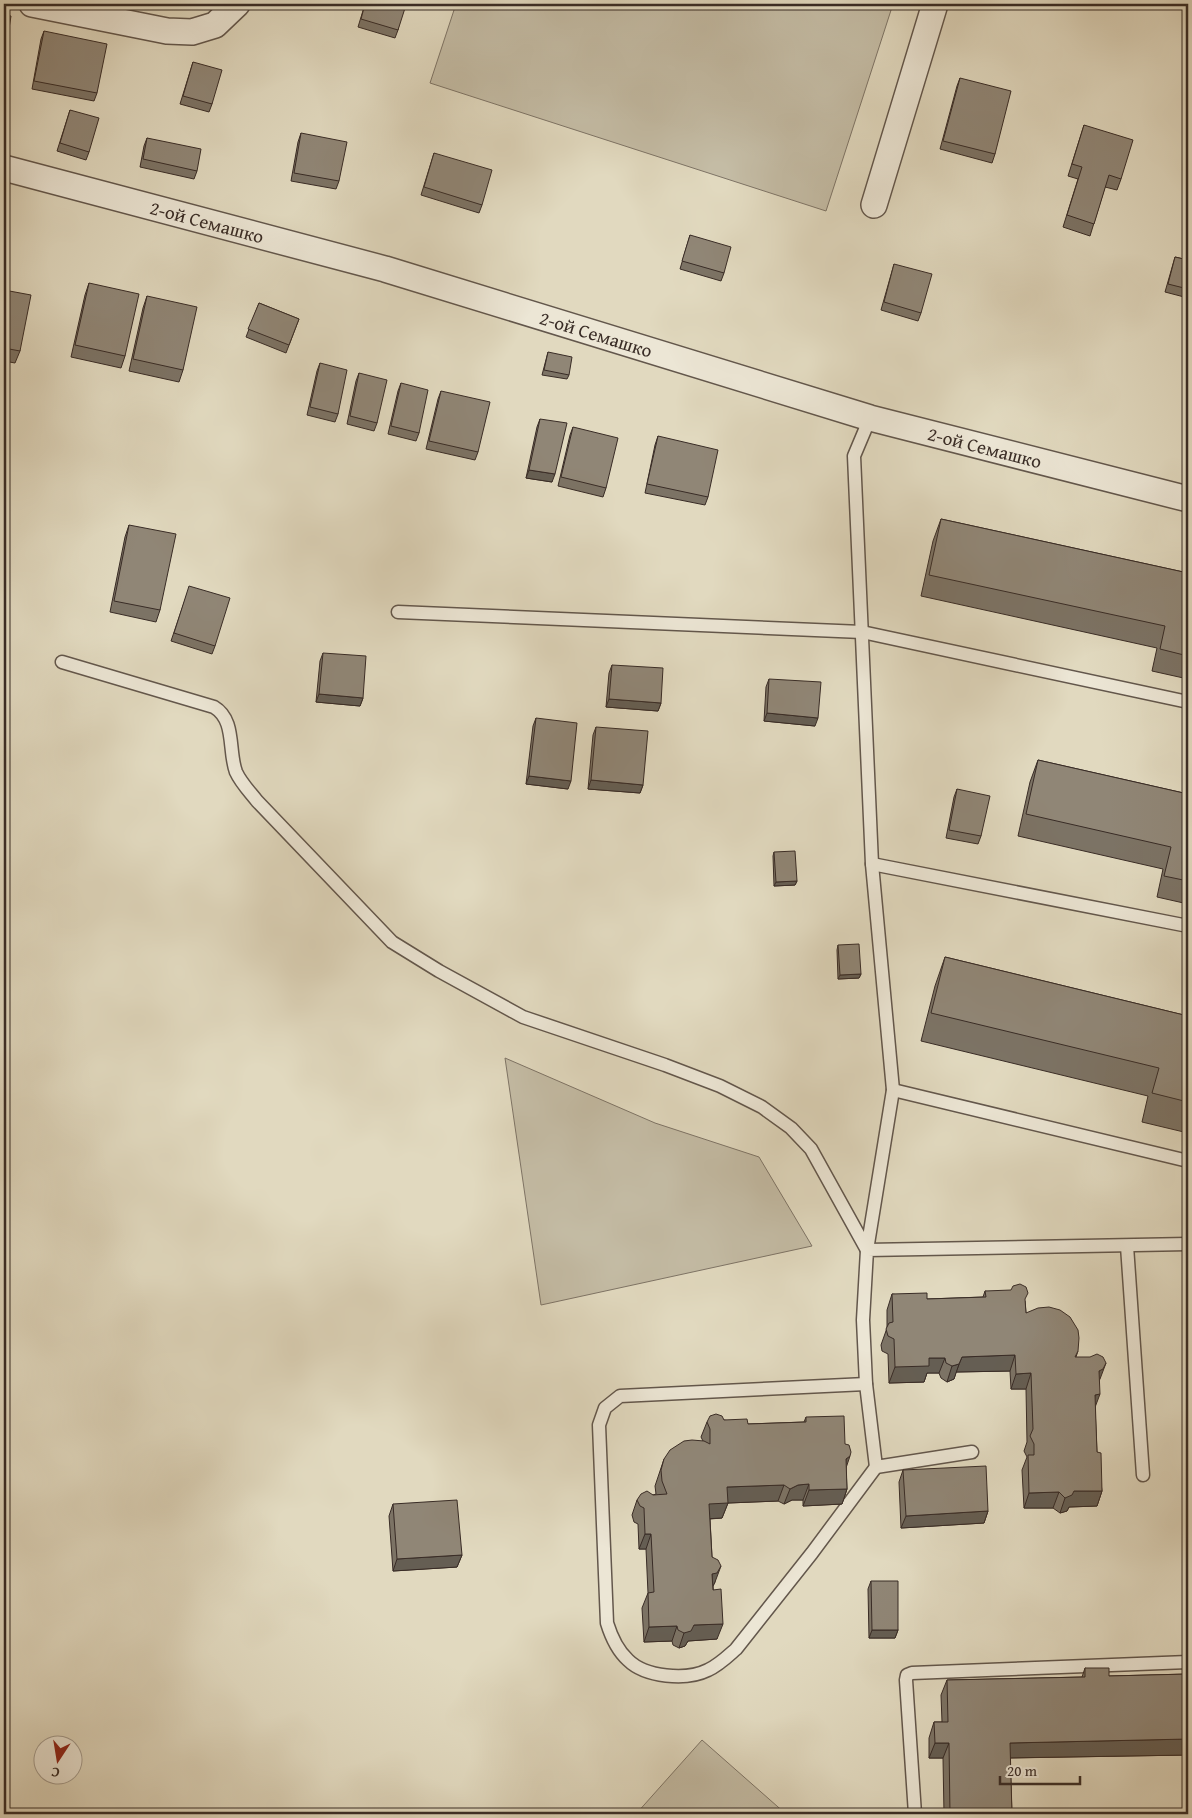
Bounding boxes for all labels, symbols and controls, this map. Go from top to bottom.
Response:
street label: 2-ой Семашко [147,193,267,250]
street label: 2-ой Семашко [536,303,656,364]
street label: 2-ой Семашко [925,419,1045,475]
north arrow [32,1736,82,1786]
scale bar [1000,1753,1080,1785]
text: 20 m [1007,1760,1038,1781]
text: С [49,1762,61,1783]

